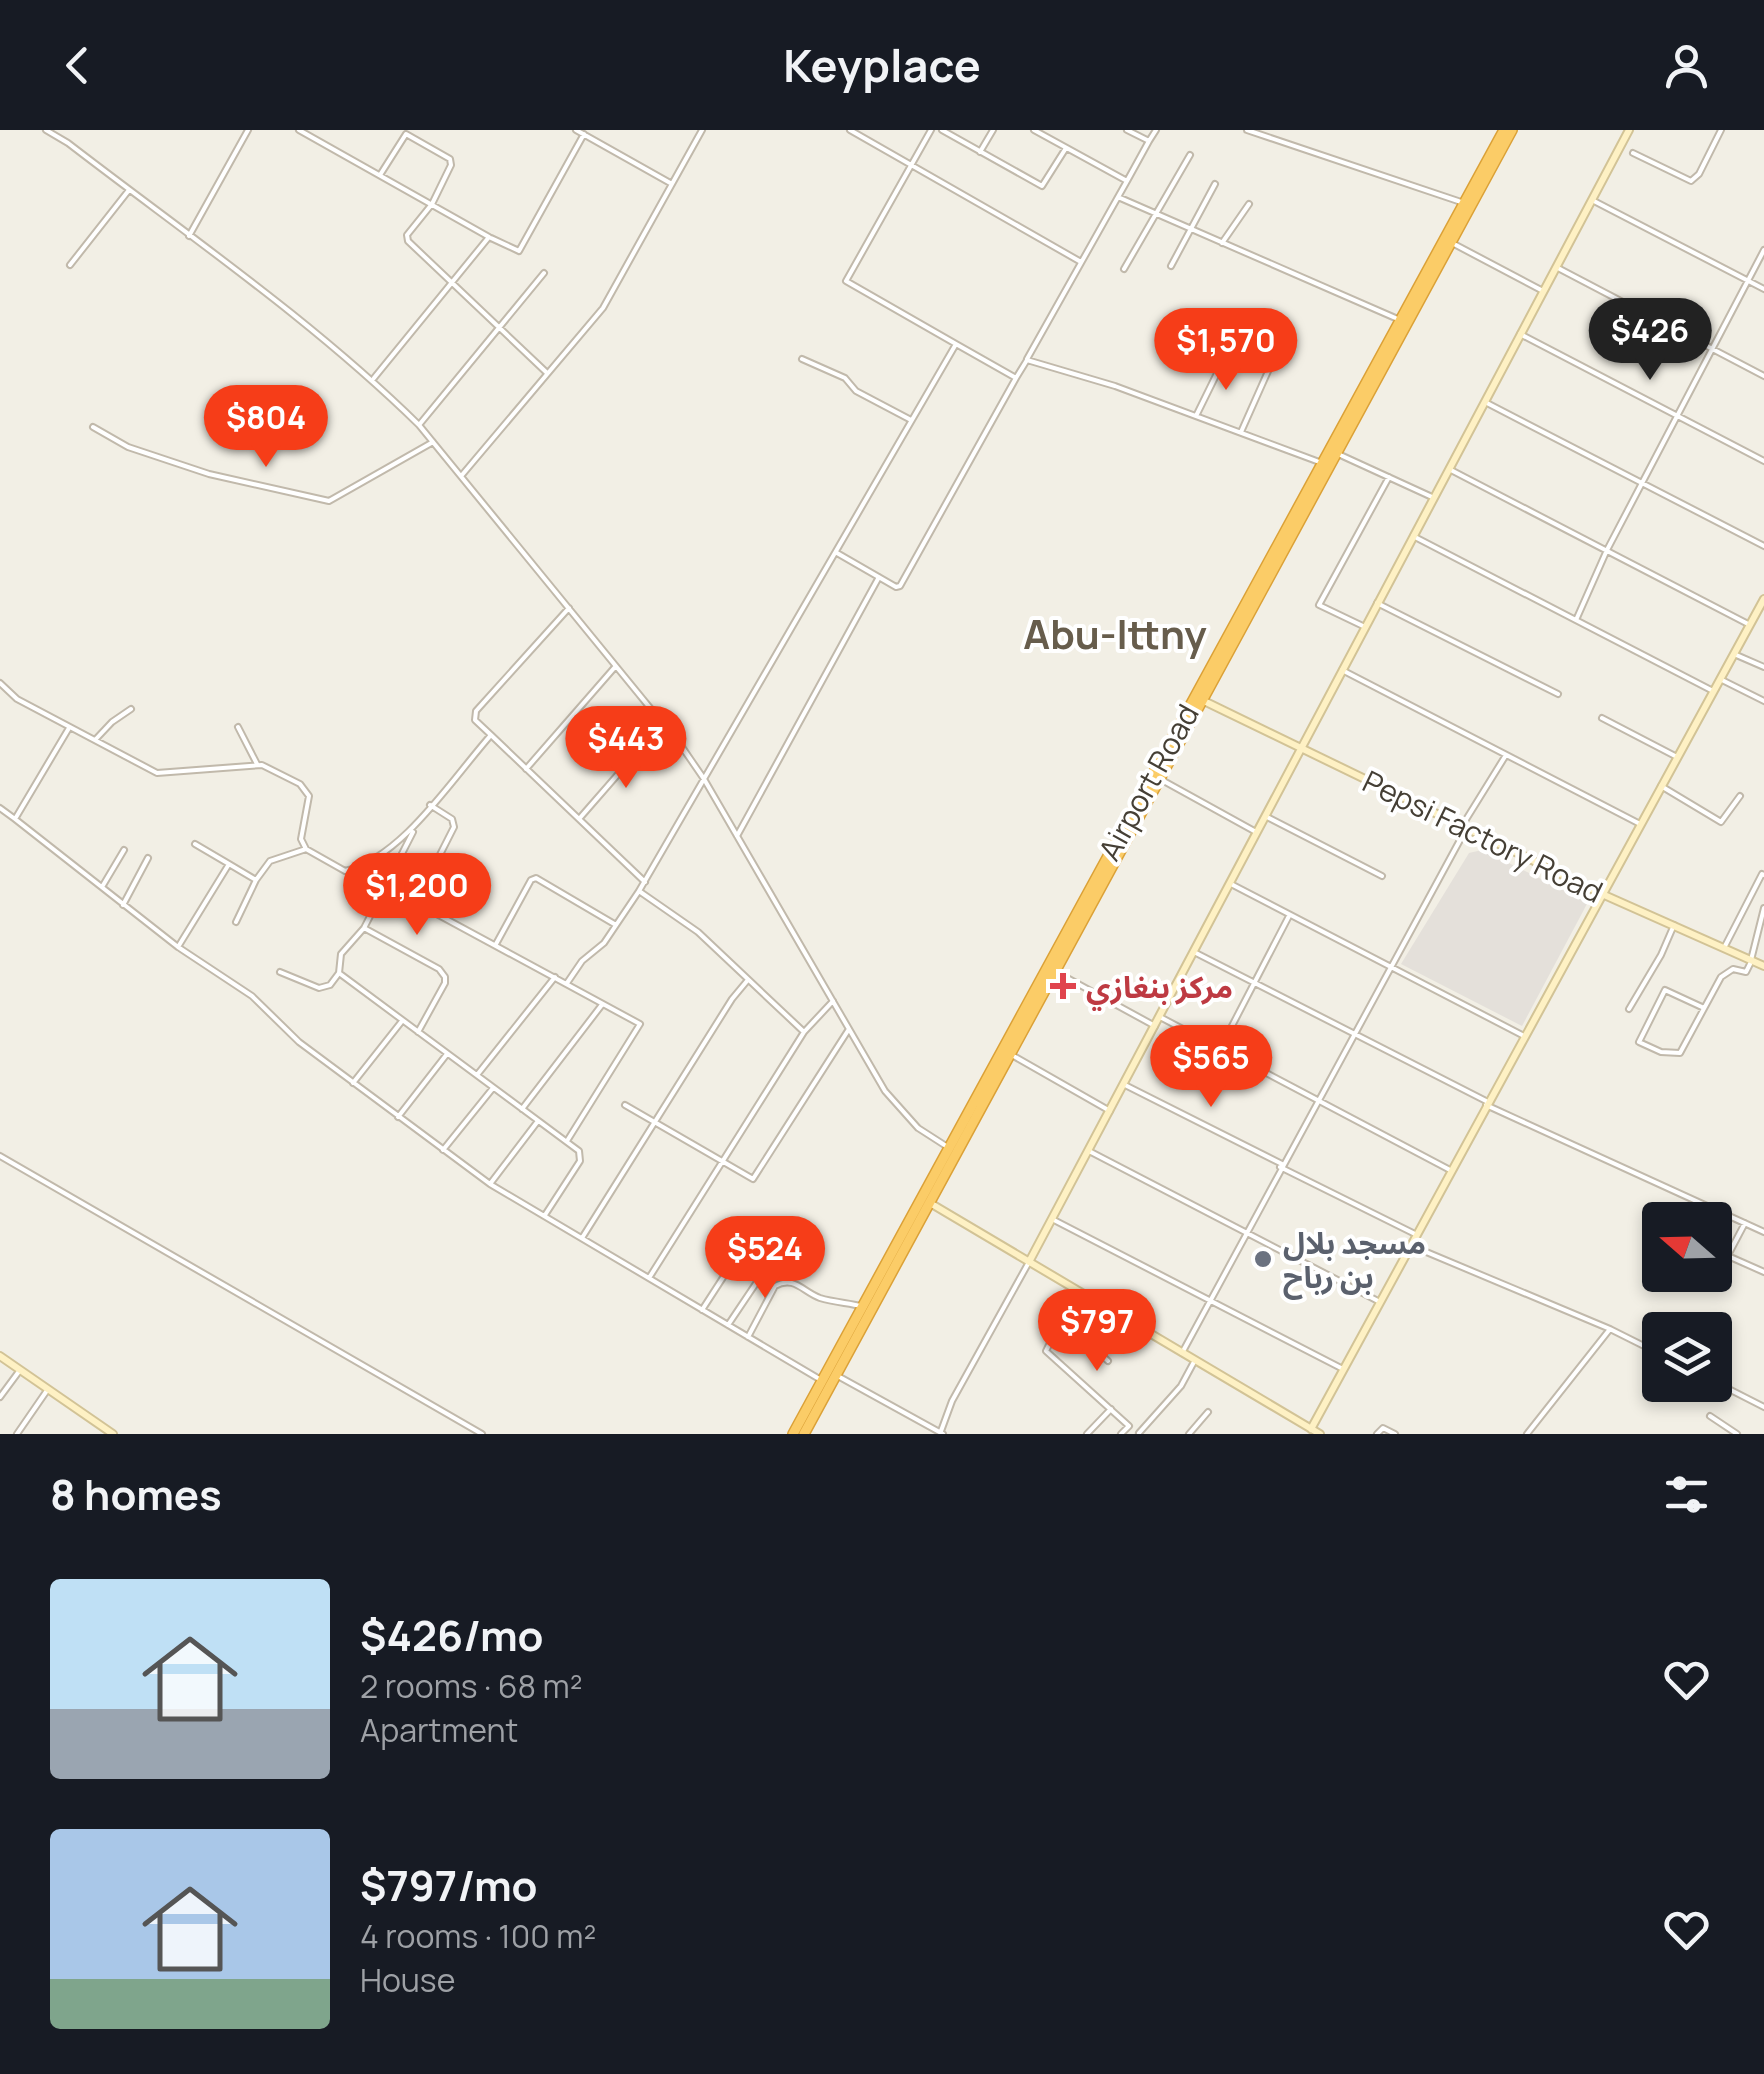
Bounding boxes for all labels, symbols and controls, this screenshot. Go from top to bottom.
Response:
text: Keyplace [783,34,981,96]
icon: back [50,38,105,93]
icon: person [1659,38,1714,93]
pin: $426 [1591,298,1709,383]
pin: $1,570 [1145,308,1307,393]
text: $426 [1611,308,1689,352]
text: $1,570 [1176,318,1276,362]
pin: $804 [207,385,325,470]
text: $804 [226,395,306,439]
district label: Abu-Ittny [1023,606,1207,661]
street label: Airport Road [1088,697,1208,867]
pin: $443 [567,706,685,791]
text: $443 [587,716,665,760]
street label: Pepsi Factory Road [1356,760,1610,912]
pin: $1,200 [336,853,498,938]
text: $1,200 [365,863,469,907]
place label: مركز بنغازي [1086,966,1233,1011]
marker: مركز بنغازي [1050,973,1076,999]
pin: $565 [1152,1025,1270,1110]
text: $565 [1172,1035,1250,1079]
north arrow [1642,1202,1732,1292]
map controls [1642,1202,1732,1402]
pin: $524 [706,1216,824,1301]
place label: مسجد بلال بن رباح [1283,1222,1426,1300]
text: $524 [727,1226,803,1270]
marker: مسجد بلال بن رباح [1252,1248,1274,1270]
pin: $797 [1038,1289,1156,1374]
text: $797 [1060,1299,1134,1343]
button: layers [1642,1312,1732,1402]
text: 8 homes [50,1465,222,1523]
icon: filters [1659,1467,1714,1522]
text: $426/mo [360,1606,543,1664]
icon: home [130,1619,250,1739]
icon: heart [1659,1652,1714,1707]
text: 2 rooms · 68 m² [360,1664,582,1708]
text: Apartment [360,1708,518,1752]
text: $797/mo [360,1856,537,1914]
icon: home [130,1869,250,1989]
icon: heart [1659,1902,1714,1957]
text: 4 rooms · 100 m² [360,1914,596,1958]
text: House [360,1958,455,2002]

